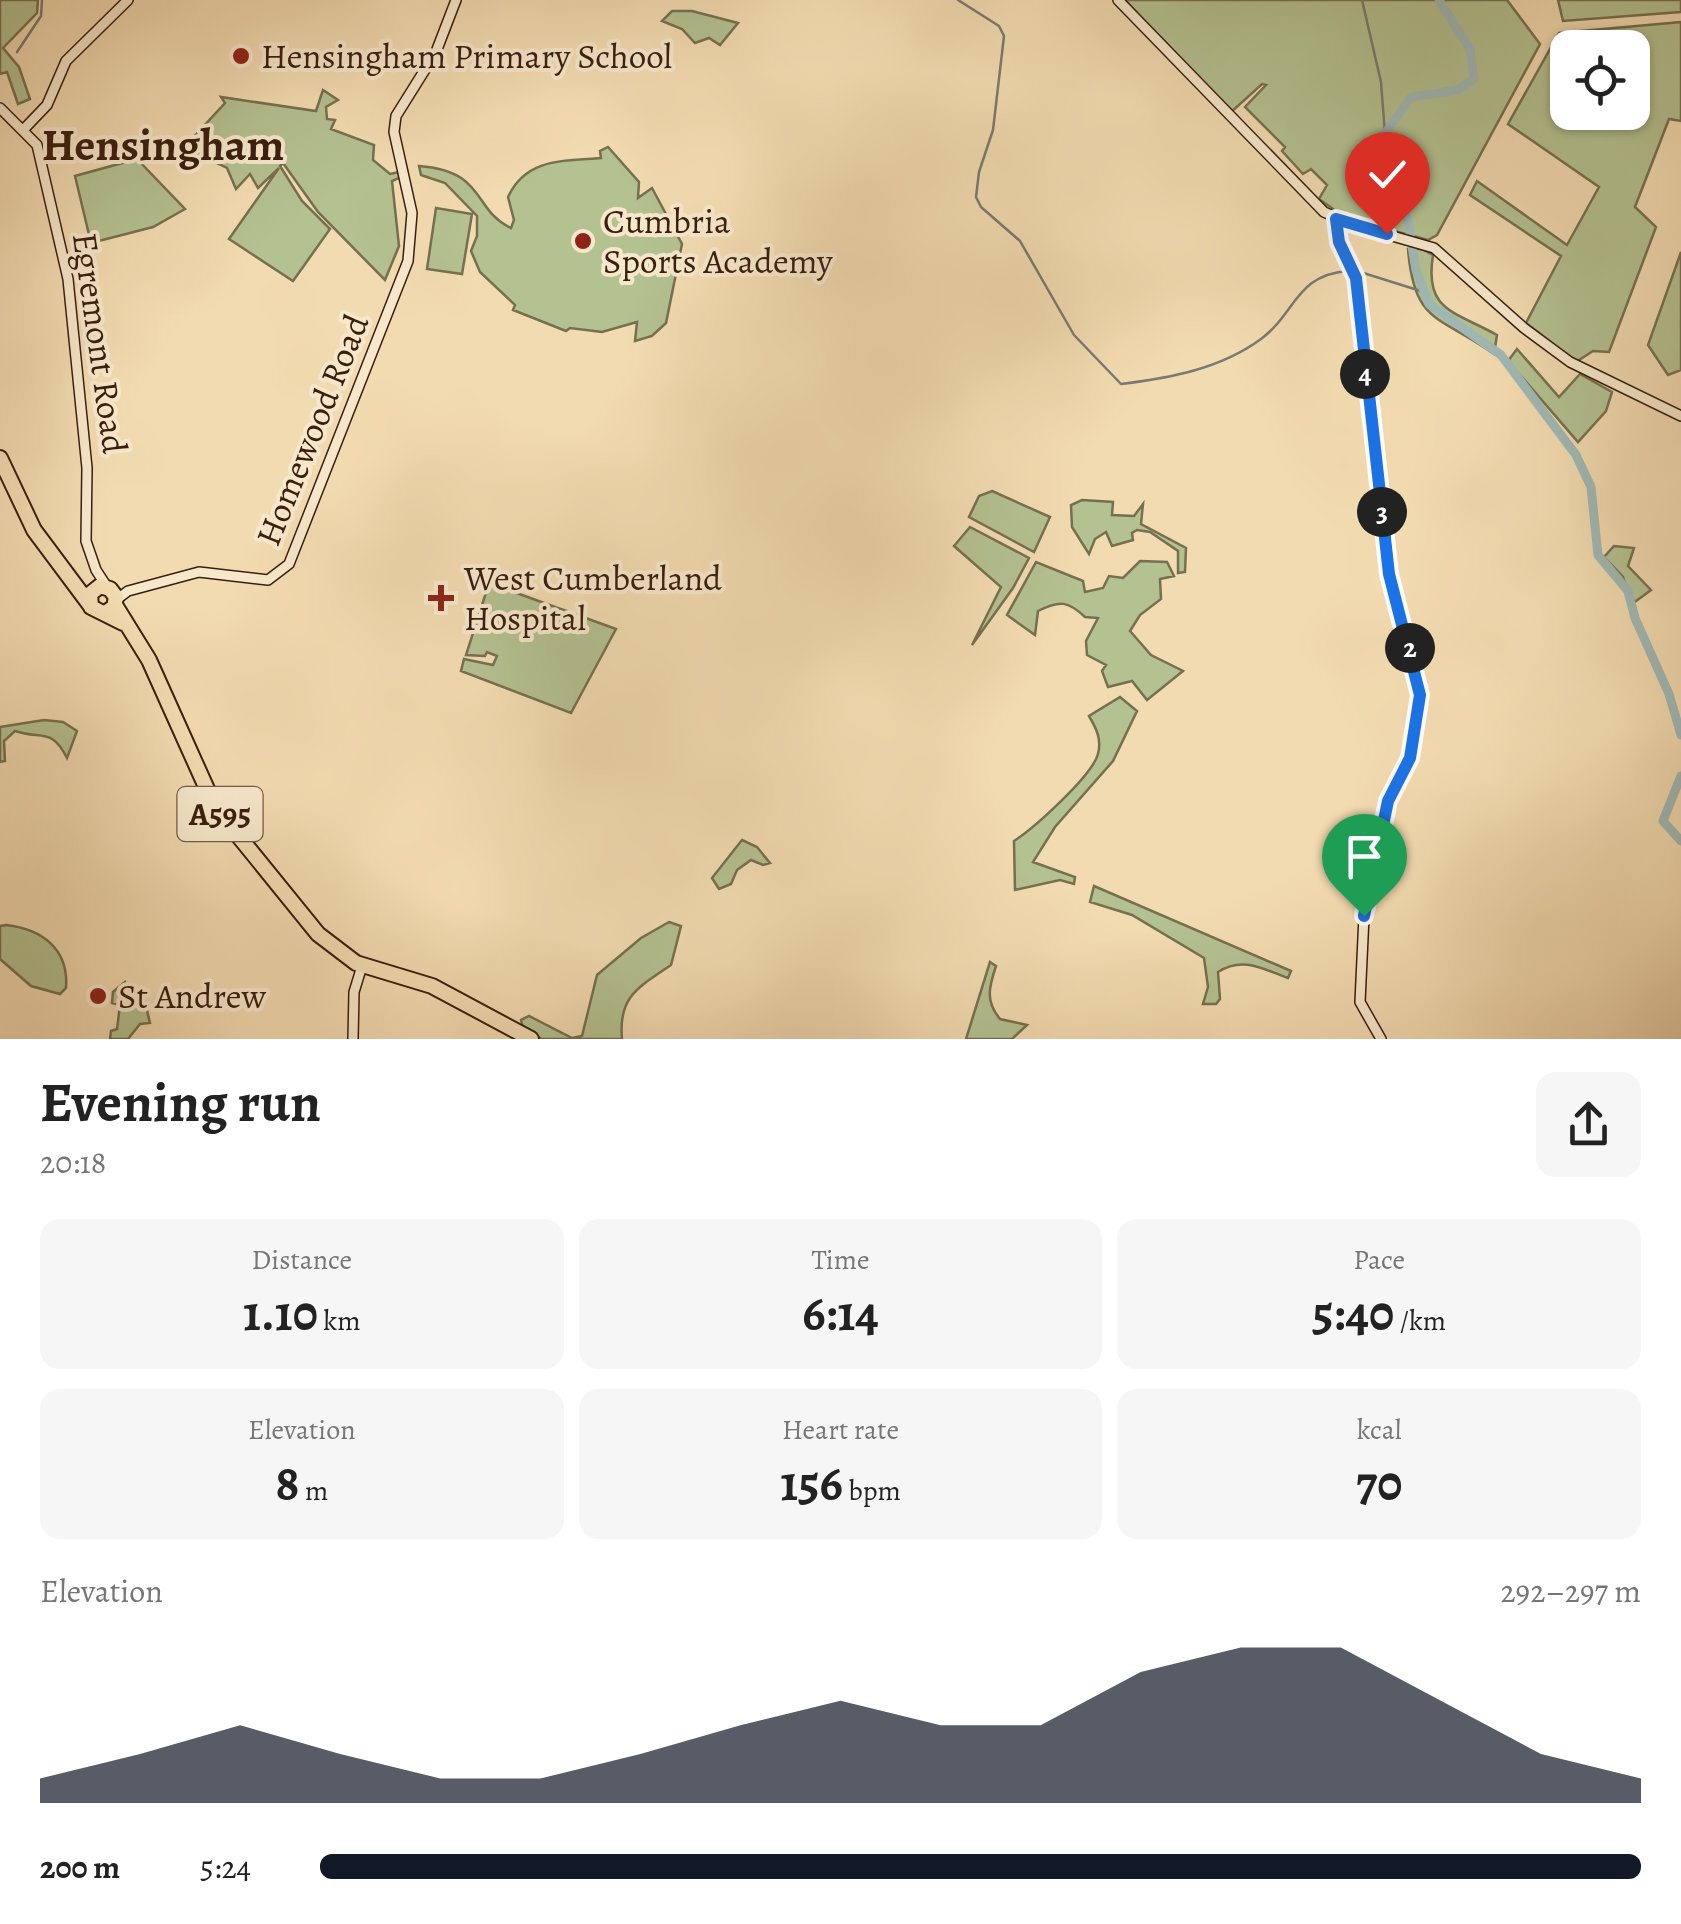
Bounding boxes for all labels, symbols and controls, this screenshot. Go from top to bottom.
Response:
map controls [1550,30,1650,130]
button: locate [1550,30,1650,130]
place label: Hensingham Primary School [261,32,672,80]
marker: Hensingham Primary School [230,45,252,67]
district label: Hensingham [42,114,284,176]
pin [1345,132,1430,235]
icon: check [1360,147,1415,202]
place label: Cumbria Sports Academy [603,197,833,285]
street label: Egremont Road [61,229,139,457]
marker: Cumbria Sports Academy [572,230,594,252]
street label: Homewood Road [244,307,380,553]
pin: 4 [1340,349,1390,399]
text: 4 [1358,355,1372,393]
pin: 3 [1357,487,1407,537]
text: 3 [1376,493,1388,531]
place label: West Cumberland Hospital [463,554,722,642]
marker: West Cumberland Hospital [428,585,454,611]
pin: 2 [1385,623,1435,673]
text: 2 [1403,629,1417,667]
road number: A595 [178,787,262,841]
pin [1322,814,1407,917]
icon: arrive [1337,829,1392,884]
place label: St Andrew [118,972,266,1020]
marker: St Andrew [87,985,109,1007]
text: Evening run [40,1065,321,1140]
button: share [1536,1072,1641,1177]
text: 20:18 [40,1140,106,1184]
text: Distance [252,1241,352,1279]
text: Time [811,1241,870,1279]
text: Pace [1353,1241,1405,1279]
text: 1.10 [243,1279,318,1347]
text: 6:14 [802,1279,879,1347]
text: 5:40 [1312,1279,1394,1347]
text: km [318,1302,361,1340]
text: /km [1394,1302,1446,1340]
text: Elevation [248,1411,356,1449]
text: Heart rate [782,1411,899,1449]
text: kcal [1357,1411,1402,1449]
text: 8 [275,1449,299,1517]
text: 156 [780,1449,843,1517]
text: 70 [1356,1449,1402,1517]
text: m [299,1472,328,1510]
text: bpm [843,1472,901,1510]
text: Elevation [40,1569,163,1613]
text: 292–297 m [1500,1569,1641,1613]
text: 200 m [40,1845,120,1889]
text: 5:24 [200,1845,251,1889]

